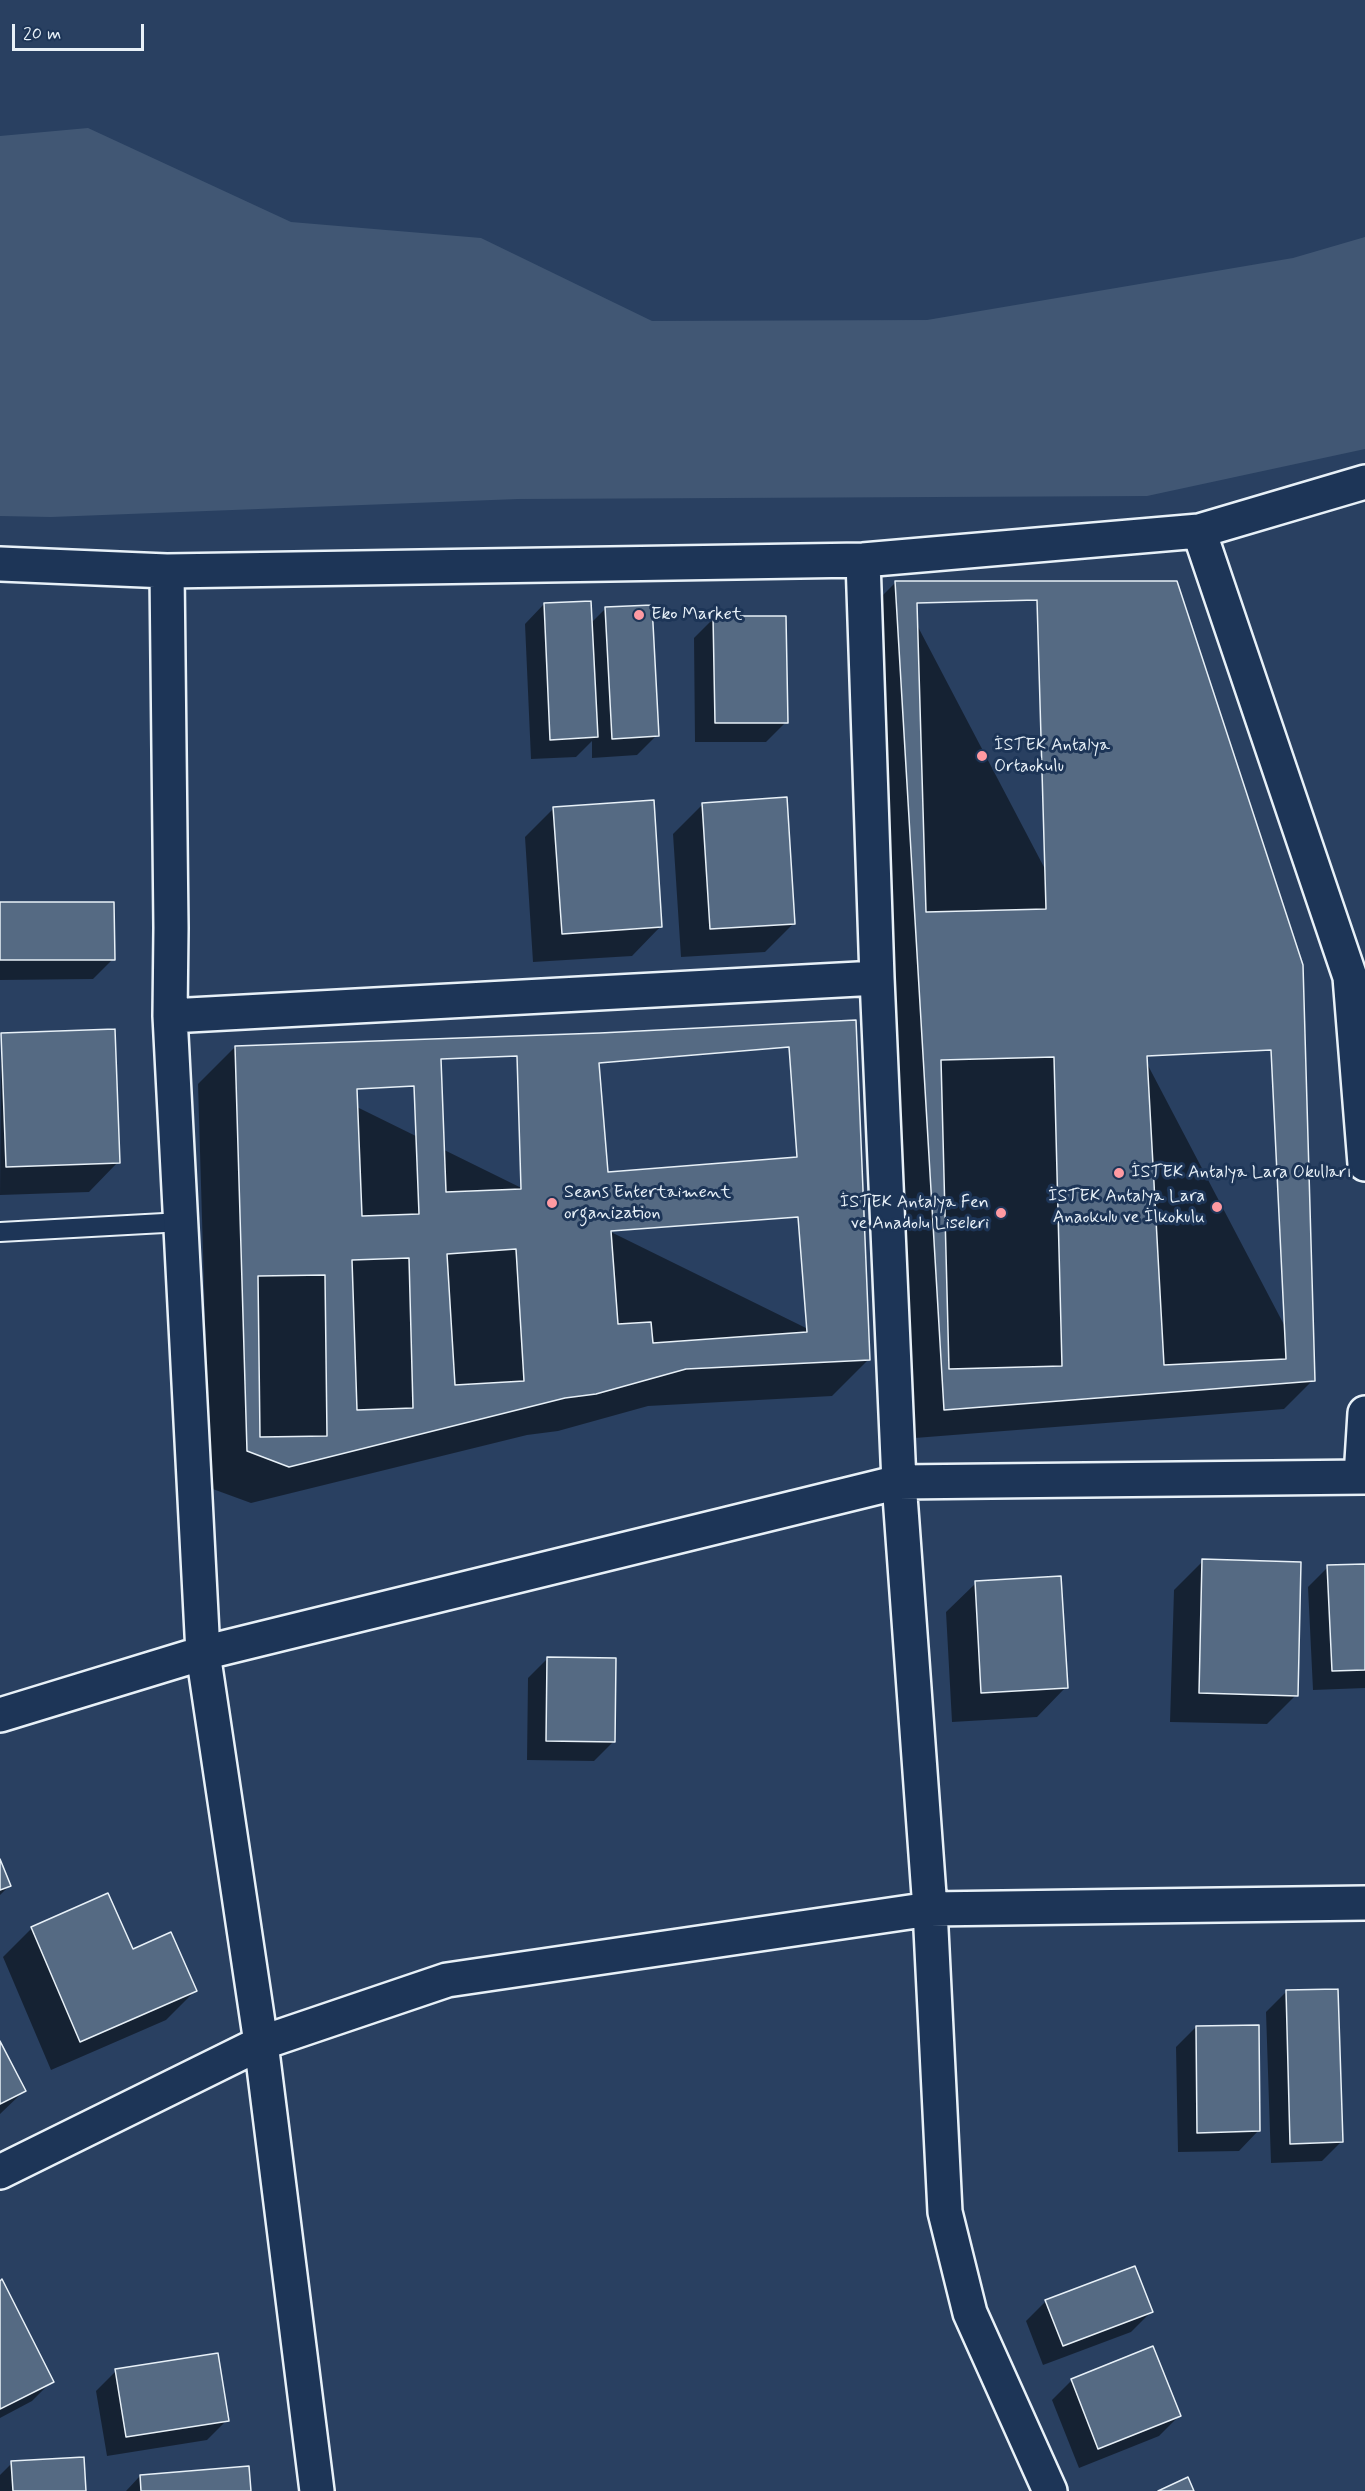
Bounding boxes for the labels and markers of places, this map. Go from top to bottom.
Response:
place label: Eko Market [651,604,742,626]
marker: Eko Market [632,608,646,622]
place label: İSTEK Antalya Ortaokulu [994,735,1110,777]
marker: İSTEK Antalya Ortaokulu [975,749,989,763]
place label: İSTEK Antalya Lara Okulları [1131,1162,1352,1184]
marker: İSTEK Antalya Lara Okulları [1112,1166,1126,1180]
place label: Seans Entertaiment organization [564,1182,731,1224]
place label: İSTEK Antalya Lara Anaokulu ve İlkokulu [1048,1186,1205,1228]
place label: İSTEK Antalya Fen ve Anadolu Liseleri [840,1192,989,1234]
marker: Seans Entertaiment organization [545,1196,559,1210]
marker: İSTEK Antalya Lara Anaokulu ve İlkokulu [1210,1200,1224,1214]
marker: İSTEK Antalya Fen ve Anadolu Liseleri [994,1206,1008,1220]

